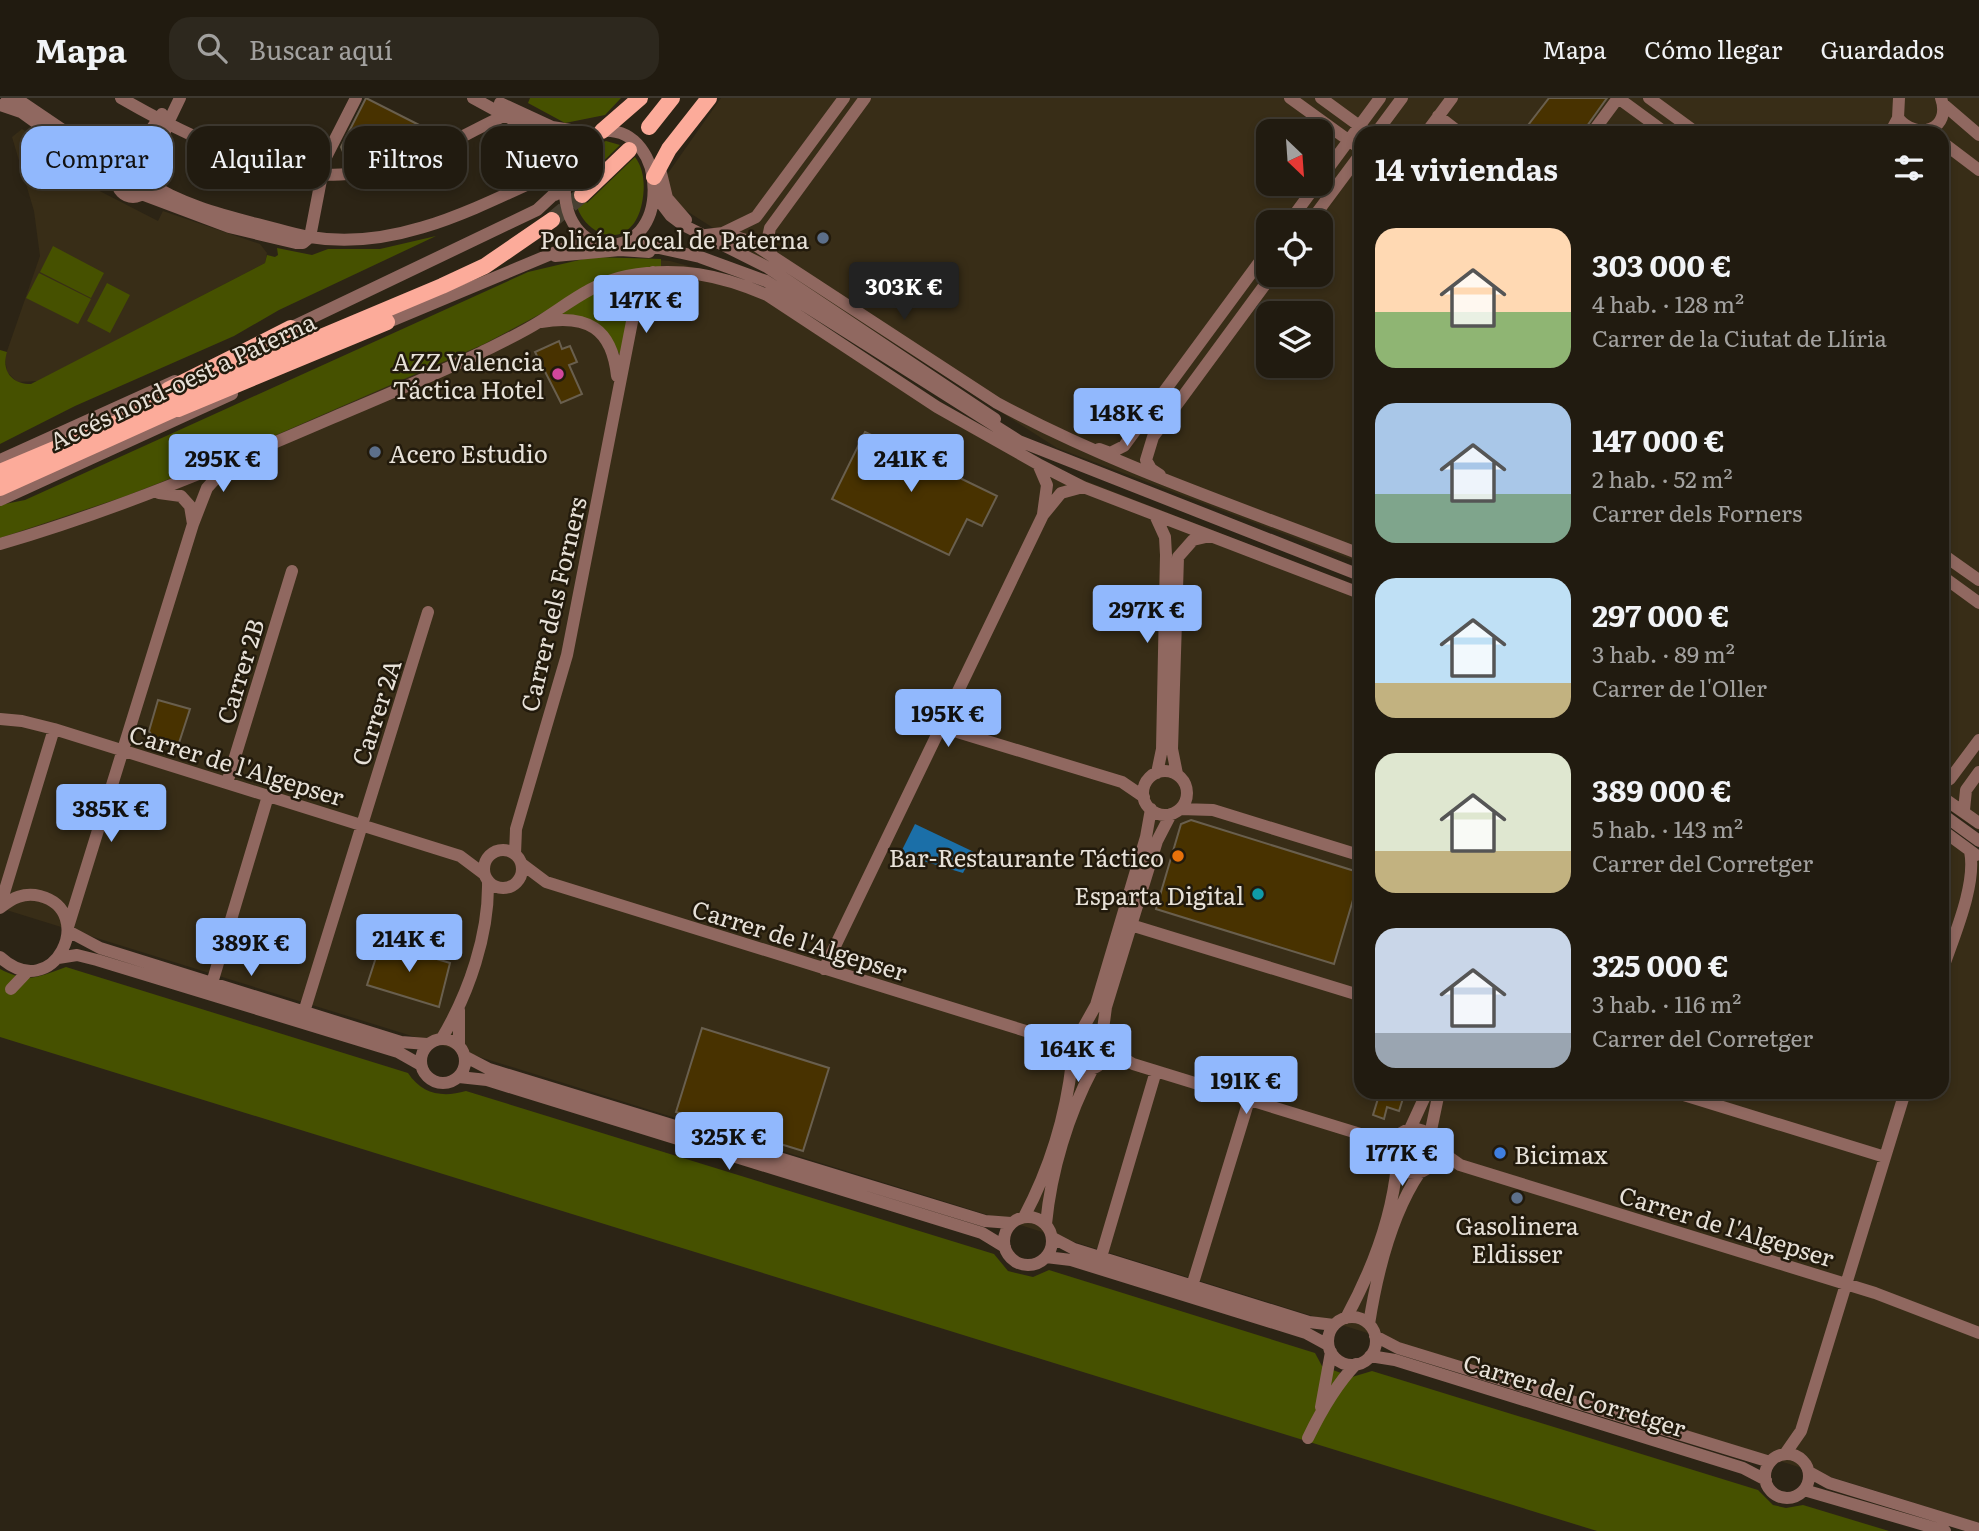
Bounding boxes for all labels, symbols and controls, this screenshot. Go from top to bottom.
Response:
search box [169,17,659,80]
text: Mapa [35,24,127,73]
icon: search [193,29,231,67]
text: Buscar aquí [249,29,393,68]
text: Mapa [1542,31,1606,66]
text: Cómo llegar [1644,31,1782,66]
text: Guardados [1820,31,1944,66]
north arrow [1256,119,1334,196]
map controls [1256,119,1333,378]
chip: Comprar [21,126,173,189]
chip: Alquilar [187,126,330,189]
chip: Filtros [344,126,467,189]
chip: Nuevo [481,126,603,189]
text: 14 viviendas [1375,146,1558,190]
icon: filters [1890,149,1928,187]
button: locate [1256,210,1333,287]
place label: Policía Local de Paterna [540,221,809,256]
marker: Policía Local de Paterna [815,230,831,246]
text: 303 000 € [1592,242,1732,286]
icon: home [1431,256,1515,340]
pin: 303K € [847,262,961,322]
text: 303K € [865,268,943,302]
pin: 147K € [589,275,703,335]
text: 147K € [610,281,682,315]
text: 4 hab. · 128 m² [1592,286,1744,320]
button: layers [1256,301,1333,378]
street label: Accés nord-oest a Paterna [43,303,321,457]
text: Carrer de la Ciutat de Llíria [1592,320,1887,354]
place label: AZZ Valencia Táctica Hotel [392,343,544,406]
marker: AZZ Valencia Táctica Hotel [550,366,566,382]
pin: 148K € [1070,388,1184,448]
text: 148K € [1090,394,1164,428]
text: 147 000 € [1592,417,1725,461]
icon: home [1431,431,1515,515]
pin: 295K € [166,434,280,494]
pin: 241K € [854,434,968,494]
place label: Acero Estudio [389,435,548,470]
text: 295K € [185,440,261,474]
text: 241K € [874,440,948,474]
marker: Acero Estudio [367,444,383,460]
text: 2 hab. · 52 m² [1592,461,1733,495]
street label: Carrer dels Forners [510,493,594,715]
text: Carrer dels Forners [1592,495,1802,529]
pin: 297K € [1090,586,1204,645]
text: 297K € [1109,591,1185,625]
text: 297 000 € [1592,592,1730,636]
icon: home [1431,606,1515,690]
street label: Carrer 2B [206,614,272,728]
text: 3 hab. · 89 m² [1592,636,1735,670]
street label: Carrer 2A [341,654,409,770]
text: Carrer de l'Oller [1592,670,1767,704]
pin: 195K € [891,690,1005,749]
text: 195K € [911,695,985,729]
street label: Carrer de l'Algepser [125,715,349,814]
text: 389 000 € [1592,767,1732,811]
icon: home [1431,781,1515,865]
pin: 385K € [54,784,168,844]
text: 385K € [72,790,150,824]
text: 5 hab. · 143 m² [1592,811,1743,845]
place label: Bar-Restaurante Táctico [889,839,1164,874]
text: Carrer del Corretger [1592,845,1813,879]
marker: Bar-Restaurante Táctico [1170,848,1186,864]
place label: Esparta Digital [1074,877,1244,912]
marker: Esparta Digital [1250,886,1266,902]
street label: Carrer de l'Algepser [688,890,912,989]
pin: 214K € [352,914,466,974]
pin: 389K € [194,918,308,978]
text: 214K € [372,920,446,954]
text: 389K € [212,924,290,958]
text: 325 000 € [1592,942,1729,986]
icon: home [1431,956,1515,1040]
text: 3 hab. · 116 m² [1592,986,1741,1020]
text: Carrer del Corretger [1592,1020,1813,1054]
pin: 164K € [1021,1024,1135,1084]
text: 164K € [1040,1030,1116,1064]
pin: 191K € [1189,1056,1303,1116]
text: 191K € [1211,1062,1281,1096]
pin: 325K € [672,1112,786,1172]
text: 325K € [691,1118,767,1152]
pin: 177K € [1345,1128,1459,1188]
text: 177K € [1366,1134,1438,1168]
place label: Bicimax [1514,1136,1608,1171]
marker: Bicimax [1492,1145,1508,1161]
street label: Carrer de l'Algepser [1615,1176,1839,1275]
marker: Gasolinera Eldisser [1509,1190,1525,1206]
place label: Gasolinera Eldisser [1455,1207,1579,1270]
street label: Carrer del Corretger [1460,1344,1691,1445]

